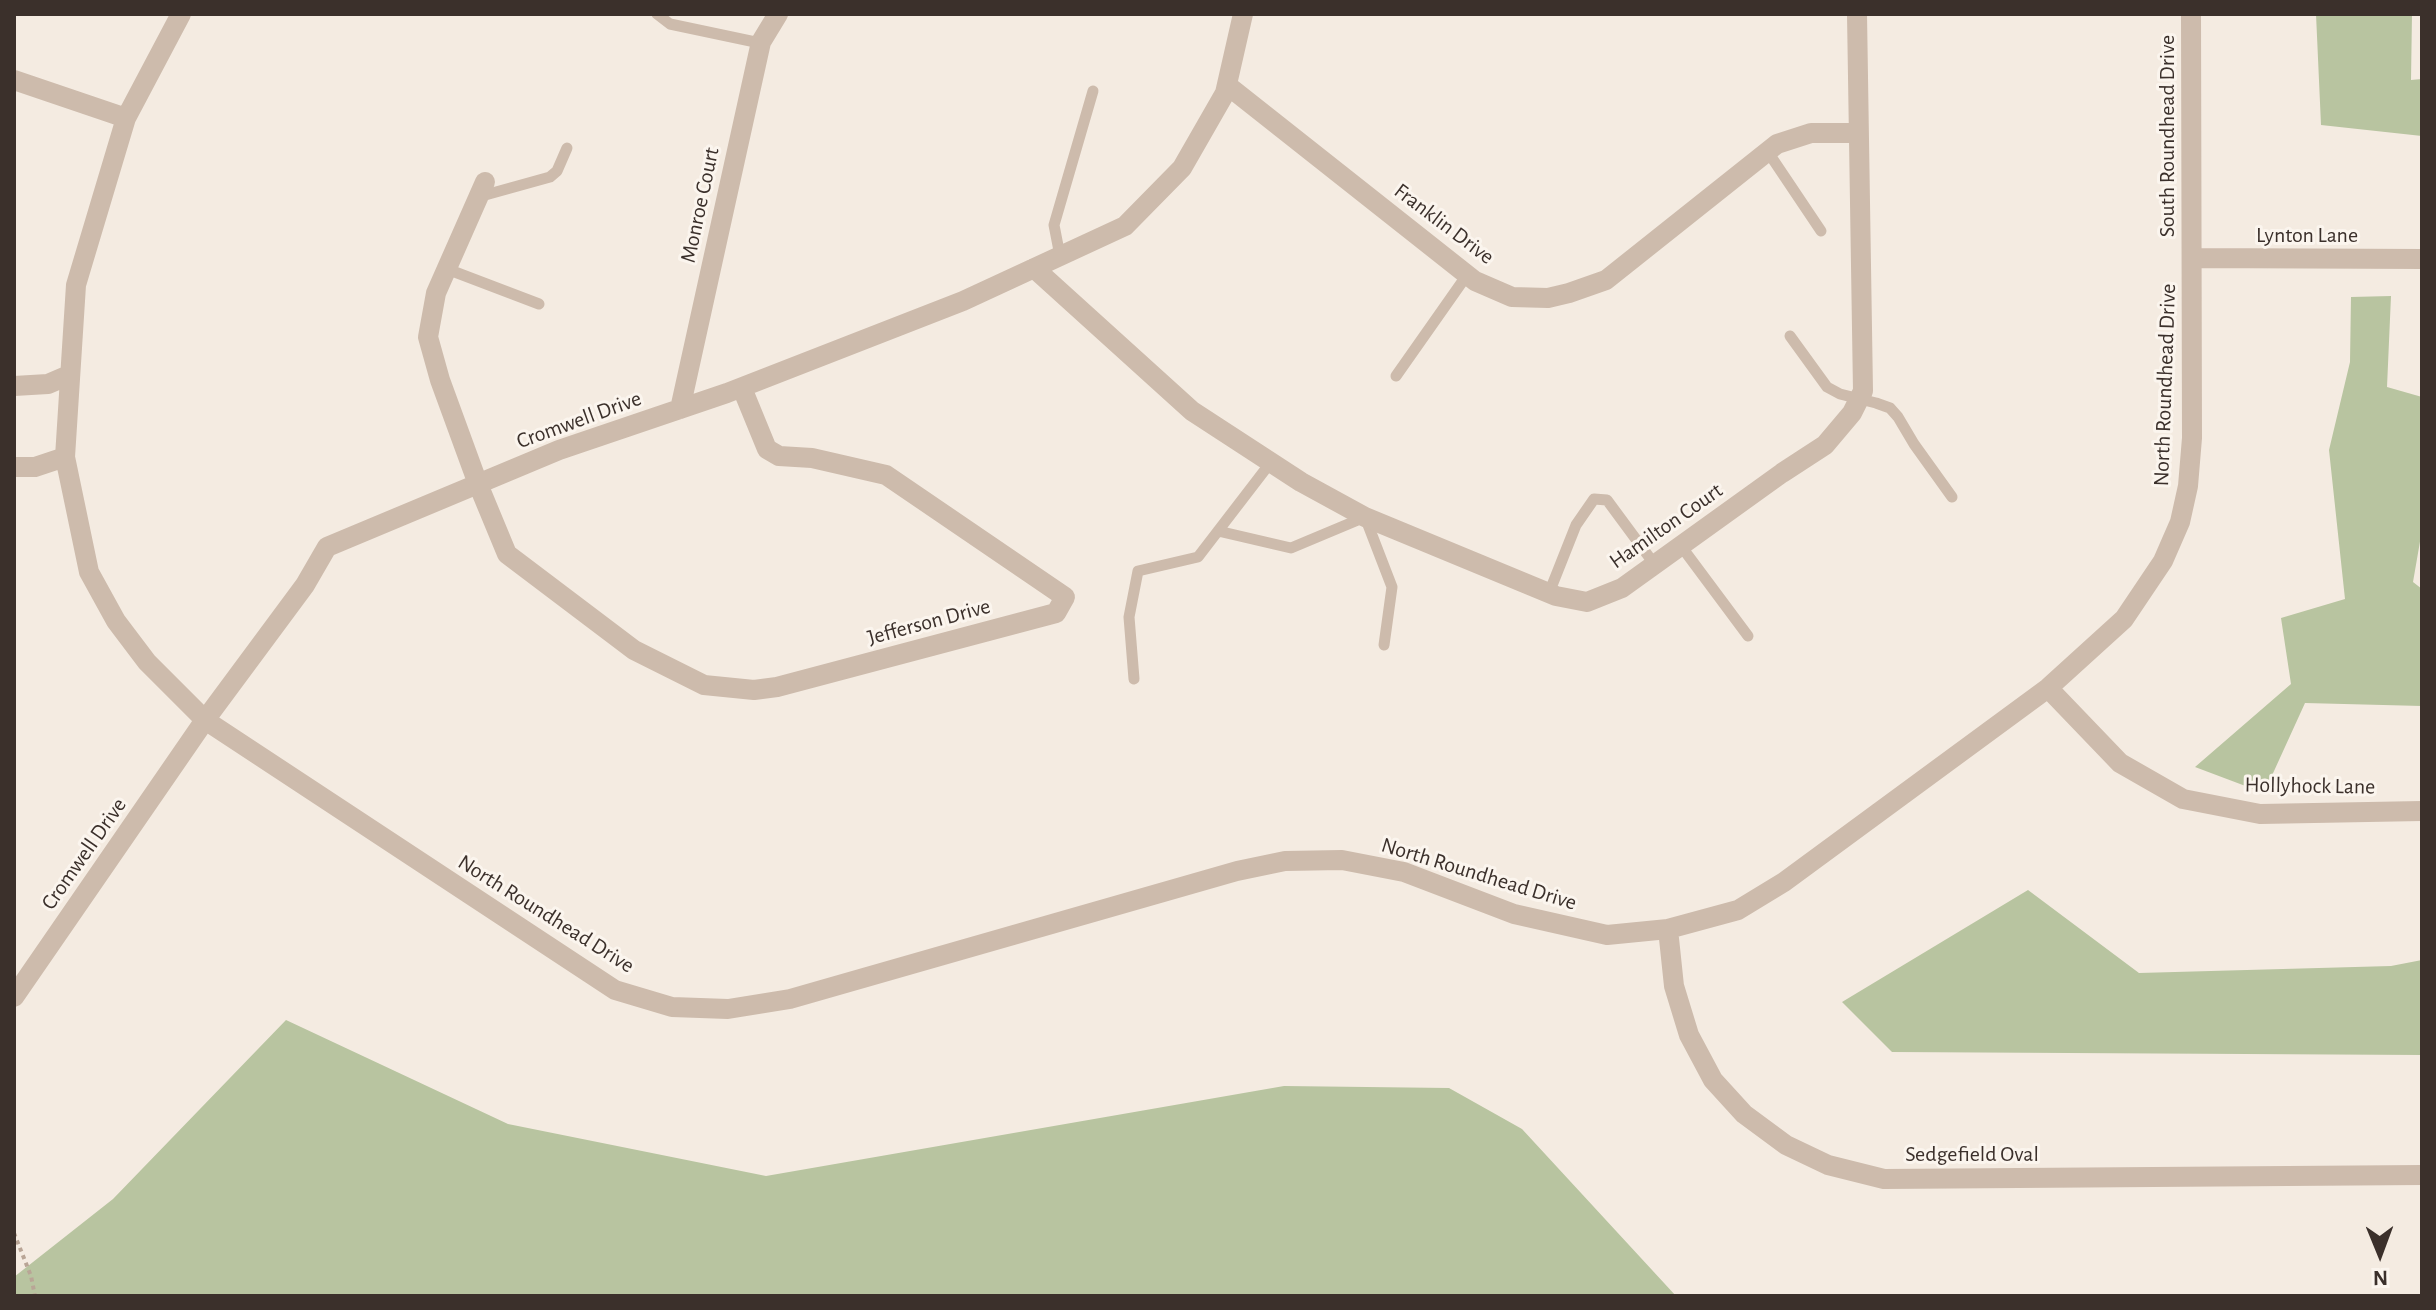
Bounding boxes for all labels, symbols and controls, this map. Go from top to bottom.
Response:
street label: South Roundhead Drive [2154,35,2180,237]
street label: Monroe Court [675,145,725,265]
street label: Franklin Drive [1389,178,1499,270]
street label: Lynton Lane [2256,222,2358,248]
street label: North Roundhead Drive [2148,283,2182,487]
street label: Cromwell Drive [513,385,645,455]
street label: Hamilton Court [1604,477,1728,575]
street label: Jefferson Drive [865,593,993,651]
street label: Hollyhock Lane [2244,772,2376,800]
street label: Cromwell Drive [36,793,132,915]
street label: North Roundhead Drive [1378,832,1580,916]
street label: North Roundhead Drive [453,849,639,979]
street label: Sedgefield Oval [1905,1141,2039,1167]
north arrow [2340,1214,2420,1294]
text: N [2373,1267,2388,1289]

